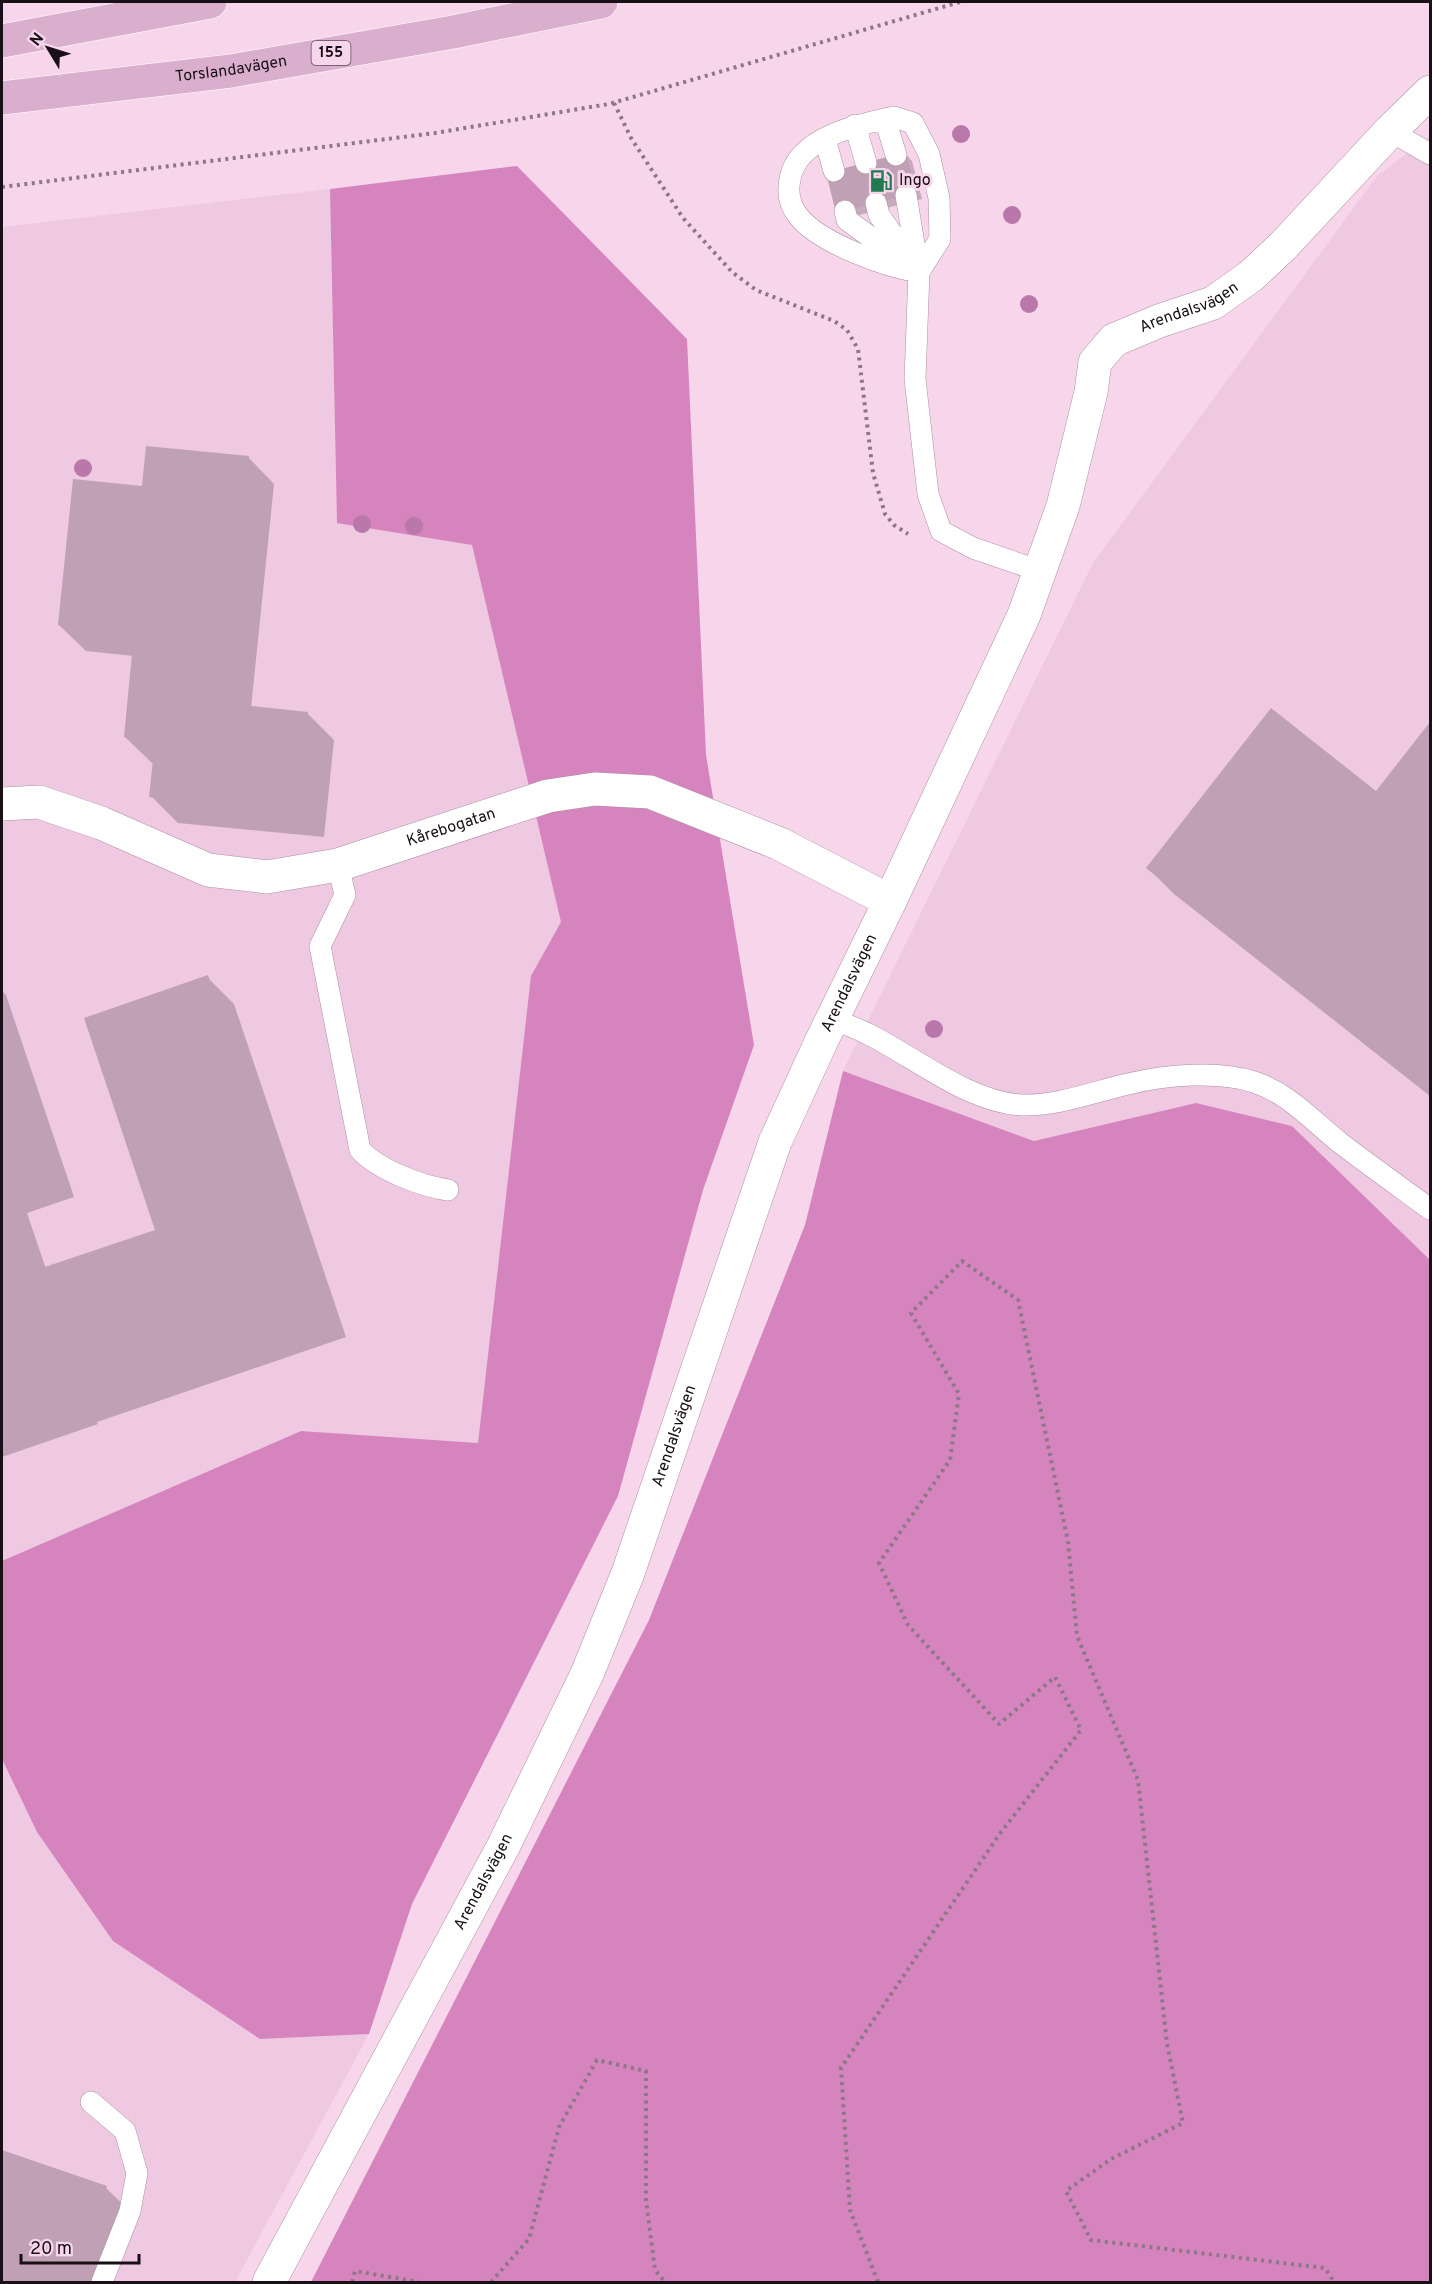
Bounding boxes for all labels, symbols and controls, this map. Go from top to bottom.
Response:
north arrow [18,18,78,78]
text: N [26,29,49,51]
road number: 155 [312,41,350,65]
street label: Torslandavägen [174,51,289,87]
fuel station icon: Ingo [868,168,894,194]
place label: Ingo [899,171,931,191]
street label: Arendalsvägen [1137,278,1243,338]
street label: Kårebogatan [404,804,498,852]
street label: Arendalsvägen [817,931,882,1036]
street label: Arendalsvägen [648,1382,701,1490]
street label: Arendalsvägen [450,1831,518,1934]
scale bar [21,2227,140,2265]
text: 20 m [30,2238,72,2261]

